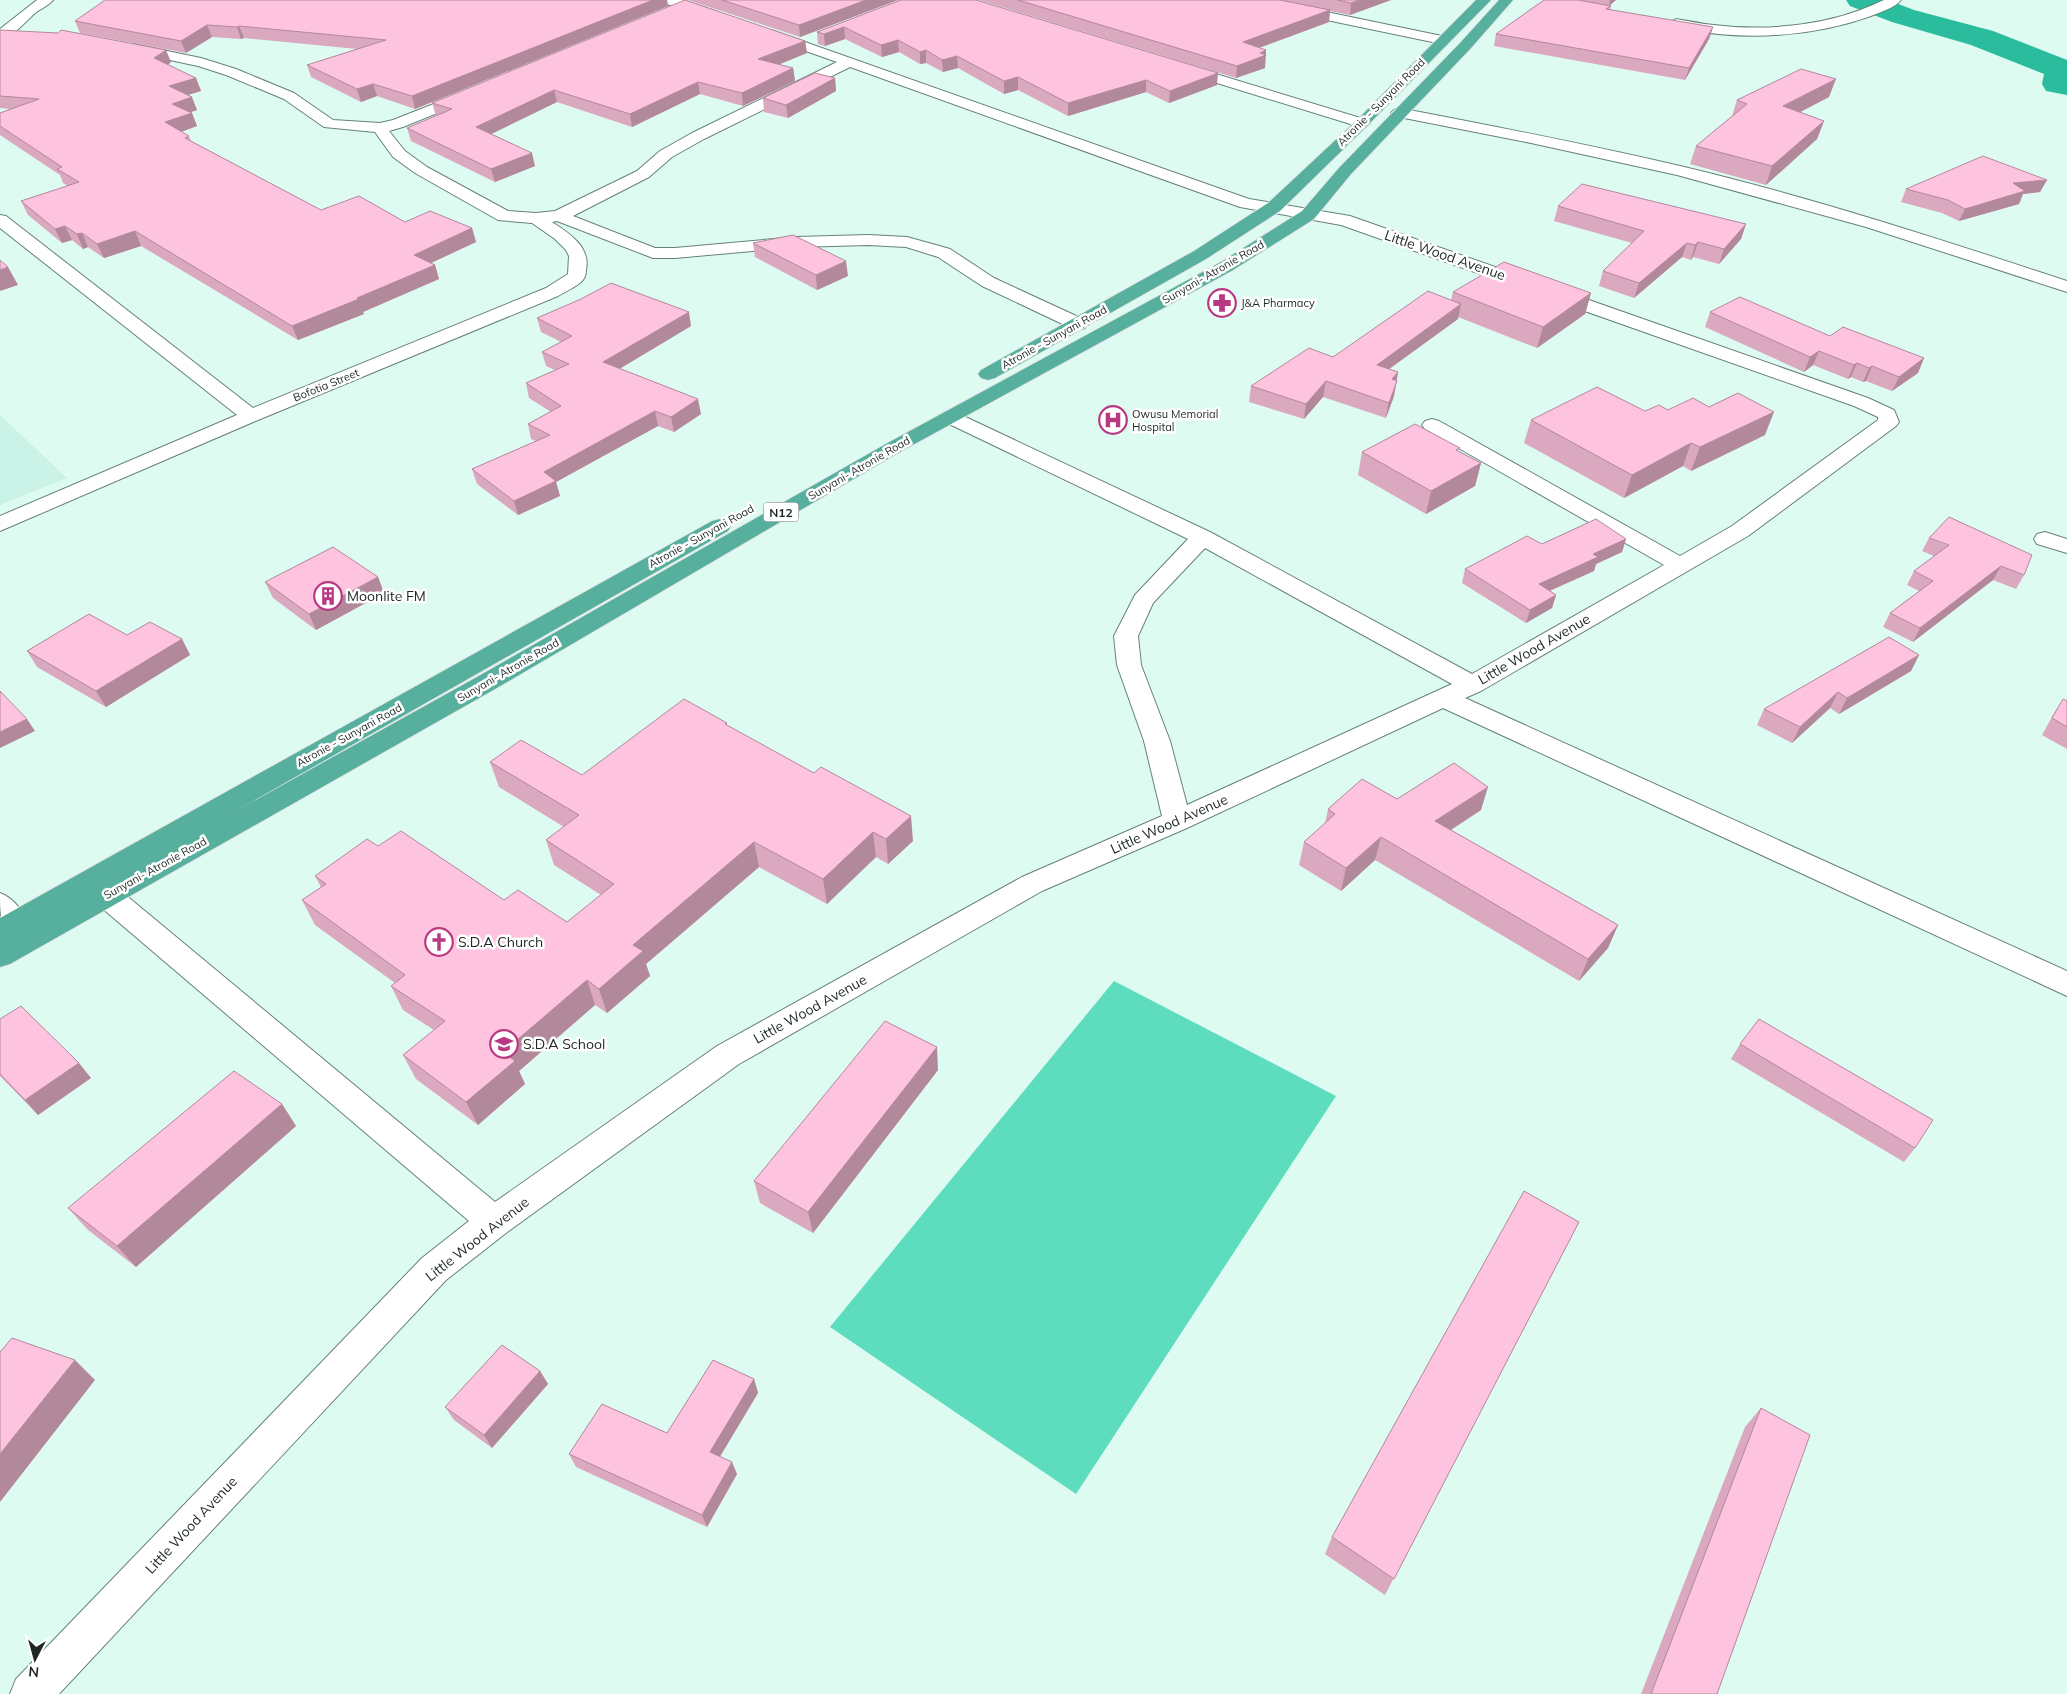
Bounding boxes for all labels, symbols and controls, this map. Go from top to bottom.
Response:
street label: Atronie - Sunyani Road [1334,55,1428,149]
street label: Little Wood Avenue [1382,226,1508,284]
street label: Sunyani- Atronie Road [1160,237,1266,307]
pharmacy icon: J&A Pharmacy [1207,288,1237,318]
place label: J&A Pharmacy [1241,296,1315,310]
street label: Atronie - Sunyani Road [999,302,1109,372]
street label: Bofotia Street [291,365,361,405]
hospital icon: Owusu Memorial Hospital [1098,405,1128,435]
place label: Owusu Memorial Hospital [1132,407,1218,434]
street label: Sunyani- Atronie Road [806,433,912,503]
street label: Atronie - Sunyani Road [646,501,756,571]
road number: N12 [764,502,798,522]
building icon: Moonlite FM [313,581,343,611]
place label: Moonlite FM [347,587,426,605]
street label: Little Wood Avenue [1475,610,1593,688]
street label: Sunyani- Atronie Road [455,635,561,705]
street label: Atronie - Sunyani Road [294,700,404,770]
street label: Little Wood Avenue [1107,790,1231,858]
street label: Sunyani- Atronie Road [101,834,209,902]
church icon: S.D.A Church [424,927,454,957]
place label: S.D.A Church [458,933,543,951]
street label: Little Wood Avenue [750,970,870,1048]
school or university icon: S.D.A School [489,1029,519,1059]
place label: S.D.A School [523,1035,605,1053]
street label: Little Wood Avenue [422,1193,532,1285]
street label: Little Wood Avenue [141,1473,241,1577]
north arrow [10,1634,60,1684]
text: N [27,1662,40,1681]

